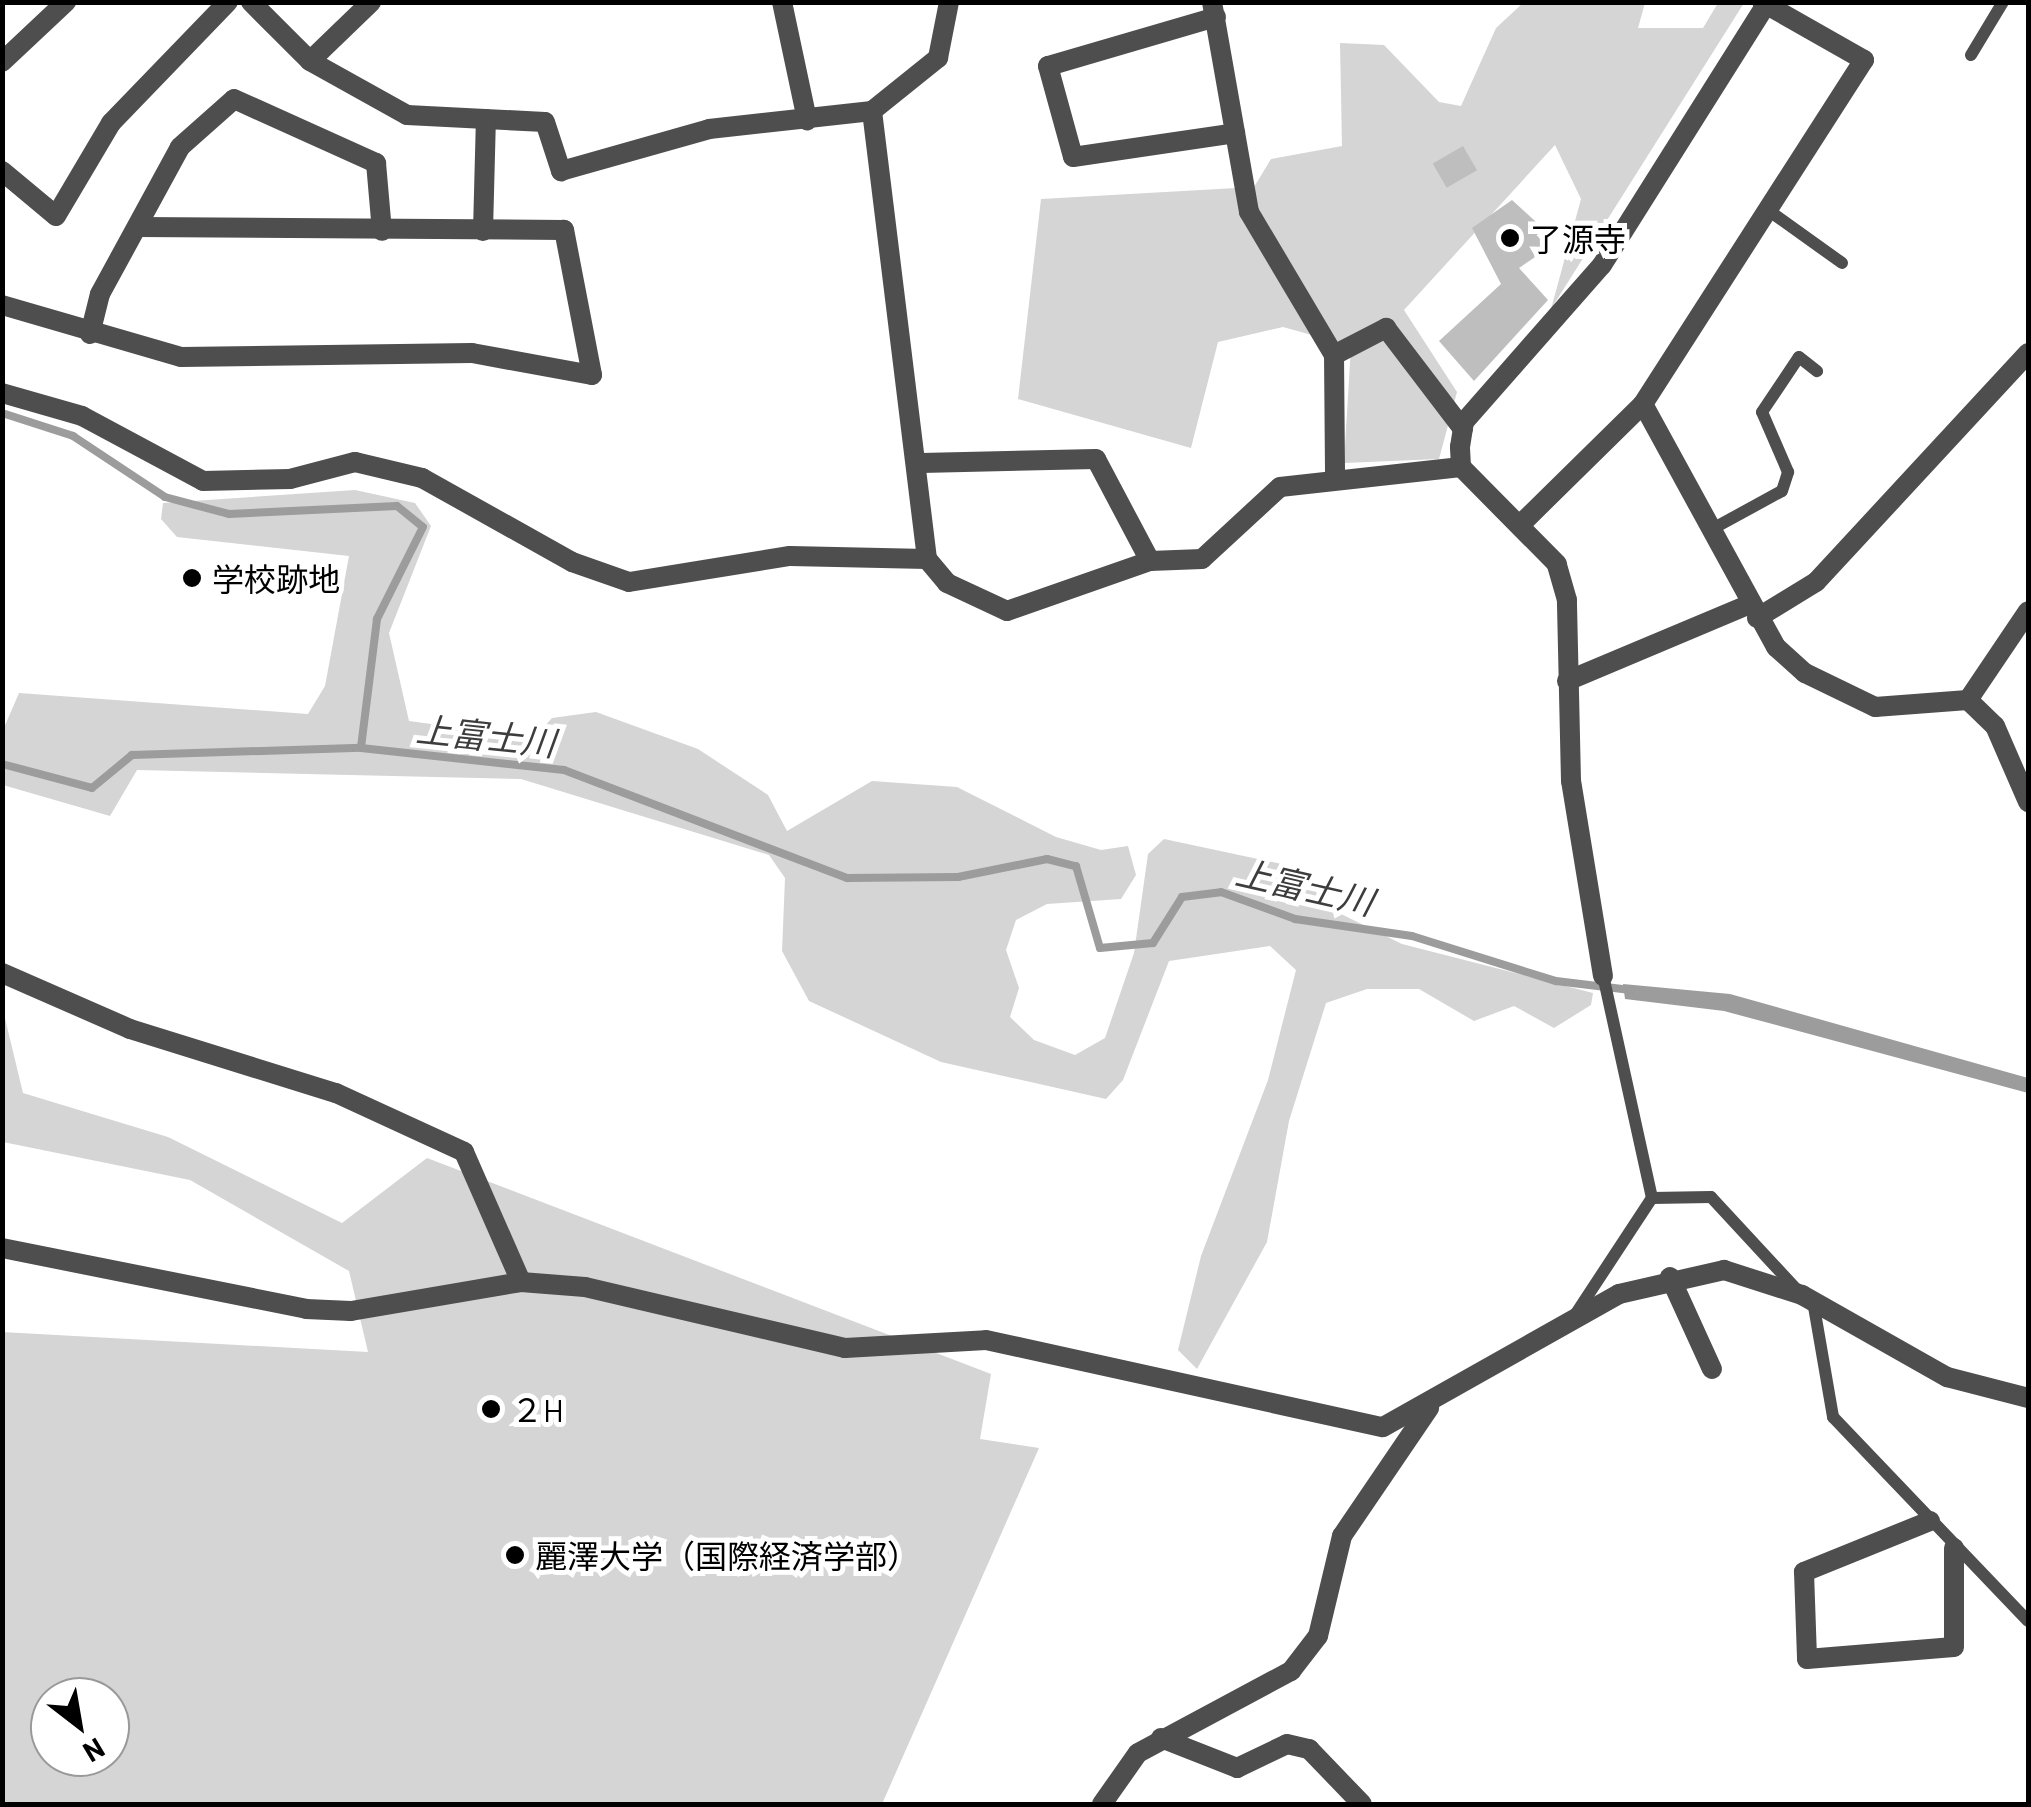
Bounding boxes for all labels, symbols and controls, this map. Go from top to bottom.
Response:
place label: 了源寺 [1530,219,1626,257]
marker: 了源寺 [1499,227,1521,249]
place label: 学校跡地 [212,559,340,597]
marker: 学校跡地 [181,567,203,589]
water label: 上富士川 [414,707,558,763]
water label: 上富士川 [1232,850,1378,922]
place label: ２H [511,1390,564,1428]
marker: ２H [480,1398,502,1420]
place label: 麗澤大学（国際経済学部） [535,1536,919,1574]
marker: 麗澤大学（国際経済学部） [504,1544,526,1566]
north arrow [30,1677,130,1777]
text: N [78,1732,111,1770]

